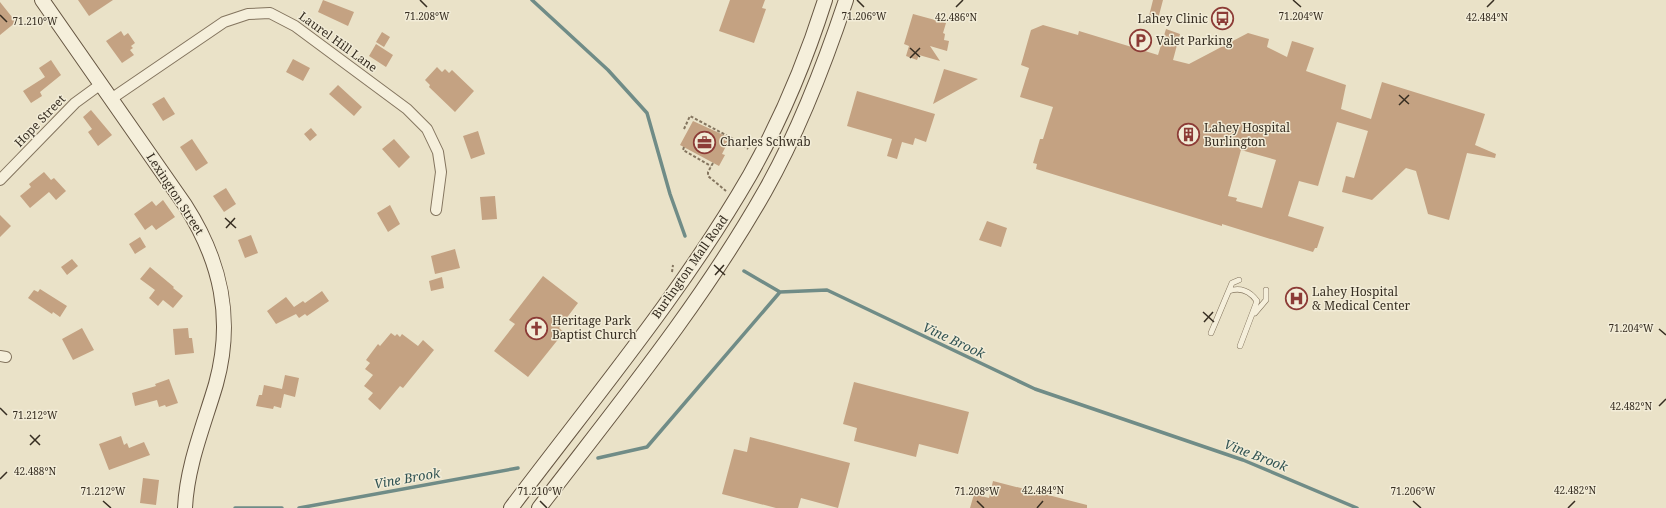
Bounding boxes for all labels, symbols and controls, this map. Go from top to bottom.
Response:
bus stop icon: Lahey Clinic [1210,6,1236,32]
street label: Laurel Hill Lane [296,7,381,76]
text: 71.208°W [405,9,450,23]
text: 71.206°W [842,9,887,23]
text: 71.204°W [1279,9,1324,23]
text: 42.486°N [935,10,977,24]
place label: Lahey Clinic [1137,10,1208,27]
text: 42.484°N [1466,10,1508,24]
text: 71.210°W [13,14,58,28]
parking icon: Valet Parking [1127,28,1153,54]
place label: Valet Parking [1156,32,1233,49]
street label: Hope Street [10,91,69,151]
place label: Lahey Hospital Burlington [1204,119,1290,150]
building icon: Lahey Hospital Burlington [1176,122,1202,148]
office icon: Charles Schwab [692,129,718,155]
place label: Charles Schwab [720,133,811,150]
street label: Lexington Street [143,150,208,238]
street label: Burlington Mall Road [648,211,732,322]
place label: Lahey Hospital & Medical Center [1312,283,1411,314]
hospital icon: Lahey Hospital & Medical Center [1284,286,1310,312]
place label: Heritage Park Baptist Church [552,312,637,343]
church icon: Heritage Park Baptist Church [524,315,550,341]
water label: Vine Brook [920,318,989,363]
text: 71.204°W [1609,321,1654,335]
text: 42.482°N [1610,399,1652,413]
text: 71.212°W [13,408,58,422]
water label: Vine Brook [1222,435,1291,476]
water label: Vine Brook [372,463,442,493]
text: 42.488°N [14,464,56,478]
text: 42.484°N [1022,483,1064,497]
text: 42.482°N [1554,483,1596,497]
text: 71.212°W [81,484,126,498]
text: 71.210°W [518,484,563,498]
text: 71.208°W [955,484,1000,498]
text: 71.206°W [1391,484,1436,498]

